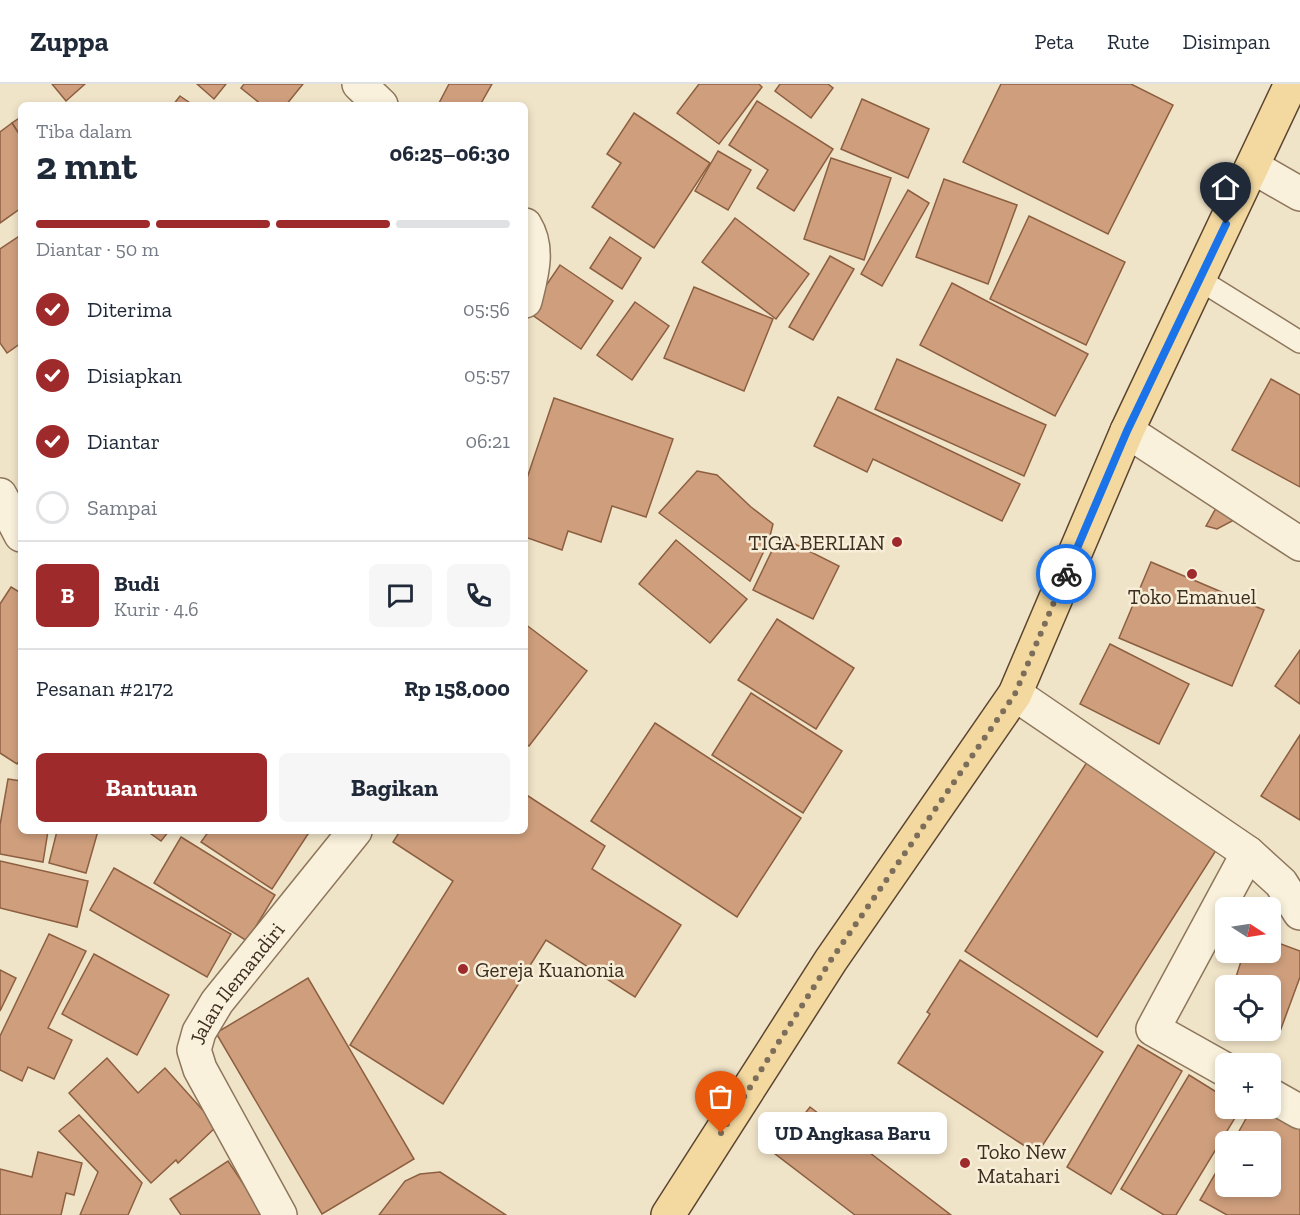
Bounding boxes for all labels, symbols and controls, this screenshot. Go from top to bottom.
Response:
text: Zuppa [30,25,109,58]
text: Peta [1035,29,1074,54]
text: Rute [1107,29,1149,54]
text: Disimpan [1182,29,1270,54]
text: Tiba dalam [36,119,132,143]
text: 06:25–06:30 [389,140,510,167]
text: 2 mnt [36,142,137,189]
pin [1200,162,1251,224]
icon: home [1209,171,1242,204]
text: Diantar · 50 m [36,237,159,261]
icon: check [36,293,69,326]
text: Diterima [87,296,172,323]
text: 05:56 [463,297,510,321]
icon: check [36,359,69,392]
text: Disiapkan [87,362,182,389]
text: 05:57 [464,363,510,387]
icon: check [36,425,69,458]
text: Diantar [87,428,160,455]
text: 06:21 [465,429,510,453]
text: Sampai [87,494,157,521]
place label: TIGA BERLIAN [748,530,885,555]
marker: TIGA BERLIAN [890,535,904,549]
courier [1036,544,1096,604]
icon: bike [1050,558,1083,591]
button: chat [369,564,432,627]
button: phone [447,564,510,627]
marker: Toko Emanuel [1185,567,1199,581]
text: Budi [114,570,160,597]
text: B [61,582,74,609]
place label: Toko Emanuel [1128,584,1257,609]
text: Kurir · 4.6 [114,597,199,621]
text: Pesanan #2172 [36,675,174,702]
text: Rp 158,000 [404,675,510,702]
button: Bantuan [36,753,267,822]
button: Bagikan [279,753,510,822]
north arrow [1215,897,1281,963]
map controls [1215,897,1281,1197]
street label: Jalan Ilemandiri [184,917,289,1047]
place label: Gereja Kuanonia [475,957,624,983]
marker: Gereja Kuanonia [456,962,470,976]
button: locate [1215,975,1281,1041]
button: + [1215,1053,1281,1119]
pin [695,1071,746,1133]
icon: bag [704,1080,737,1113]
callout: UD Angkasa Baru [757,1112,946,1154]
text: UD Angkasa Baru [775,1121,930,1145]
button: − [1215,1131,1281,1197]
place label: Toko New Matahari [977,1139,1066,1188]
marker: Toko New Matahari [958,1156,972,1170]

